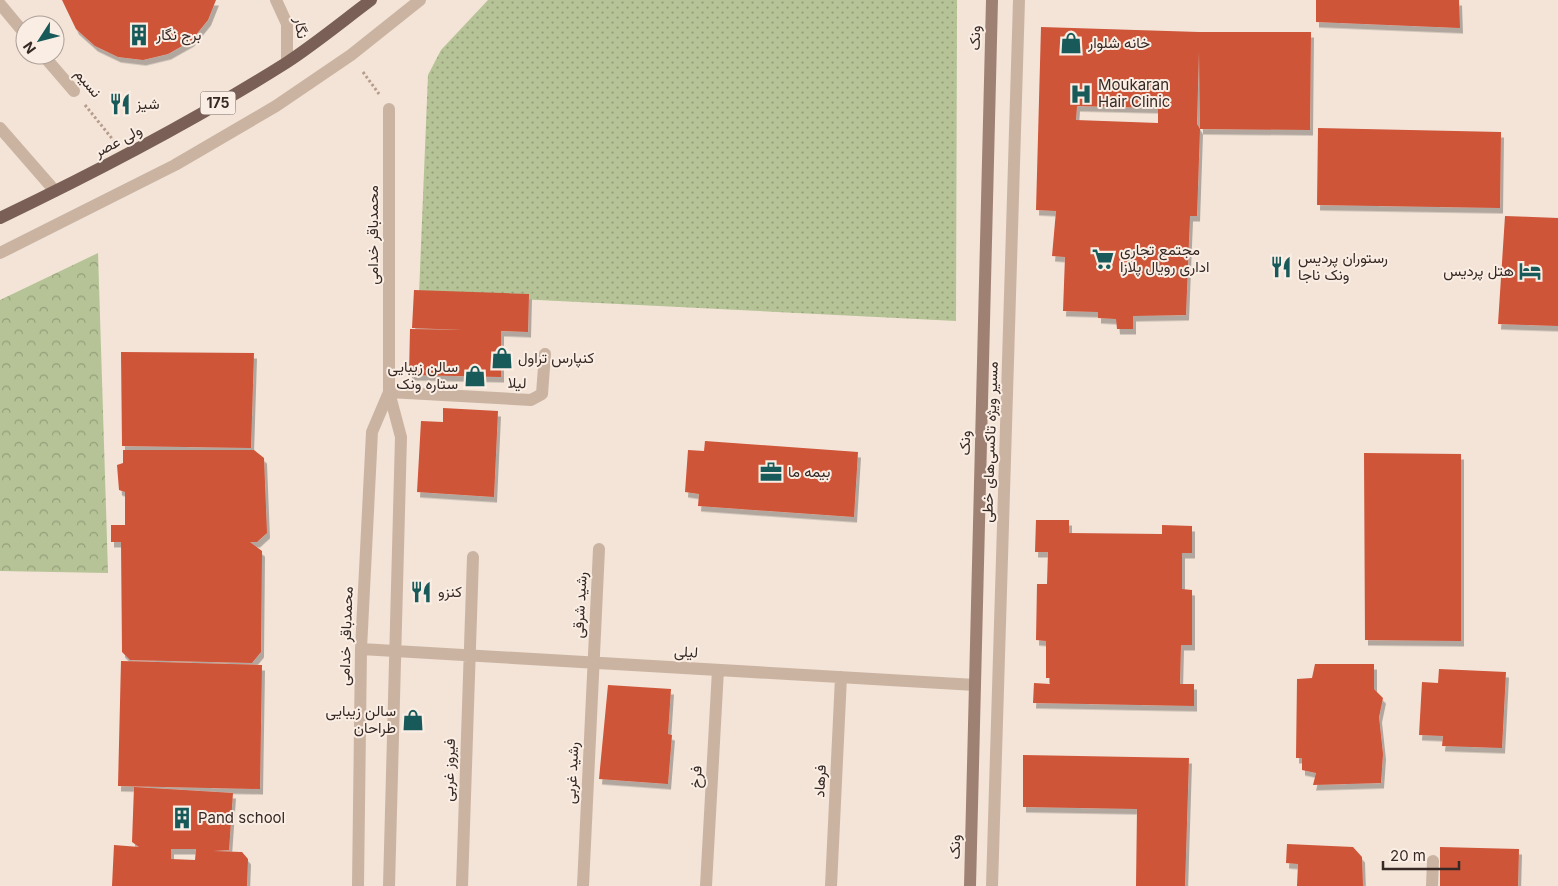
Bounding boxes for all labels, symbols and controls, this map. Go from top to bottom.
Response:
north arrow [15,15,65,65]
street label: نگار [290,15,313,40]
building icon: برج نگار [126,22,152,48]
place label: برج نگار [155,25,201,46]
street label: ونک [965,25,984,51]
shop icon: خانه شلوار [1058,30,1084,56]
place label: خانه شلوار [1087,33,1150,52]
text: N [19,39,39,57]
street label: نسیم [70,64,106,102]
place label: Moukaran Hair Clinic [1098,75,1170,111]
hospital icon: Moukaran Hair Clinic [1068,81,1094,107]
restaurant icon: شیز [107,91,133,117]
road number: 175 [200,92,236,115]
place label: شیز [135,94,160,113]
street label: ولی عصر [90,120,145,162]
street label: محمدباقر خدامی [363,185,383,285]
place label: مجتمع تجاری اداری رویال پلازا [1120,240,1209,277]
supermarket icon: مجتمع تجاری اداری رویال پلازا [1090,246,1116,272]
place label: رستوران پردیس ونک ناجا [1298,248,1388,284]
restaurant icon: رستوران پردیس ونک ناجا [1268,254,1294,280]
hotel icon: هتل پردیس [1517,258,1543,284]
place label: هتل پردیس [1443,261,1514,281]
shop icon: کنپارس تراول [489,345,515,371]
place label: کنپارس تراول [518,348,594,368]
place label: سالن زیبایی ستاره ونک [387,357,458,393]
street label: مسیر ویژه تاکسی‌های خطی [977,361,1003,523]
shop icon: سالن زیبایی ستاره ونک [462,363,488,389]
street label: لیلا [507,373,527,392]
street label: ونک [955,430,974,456]
office icon: بیمه ما [758,459,784,485]
place label: بیمه ما [788,462,830,481]
street label: رشید شرقی [568,571,592,639]
restaurant icon: کنزو [408,579,434,605]
place label: کنزو [438,582,462,601]
street label: محمدباقر خدامی [334,586,358,686]
street label: لیلی [673,641,699,663]
place label: سالن زیبایی طراحان [325,701,396,737]
shop icon: سالن زیبایی طراحان [400,707,426,733]
street label: فیروز غربی [438,738,460,802]
street label: رشید غربی [560,741,584,805]
street label: فرهاد [809,764,830,798]
street label: فرخ [685,765,708,789]
building icon: Pand school [169,805,195,831]
place label: Pand school [198,808,285,827]
street label: ونک [945,834,964,860]
scale bar [1383,838,1459,870]
text: 20 m [1390,846,1426,865]

